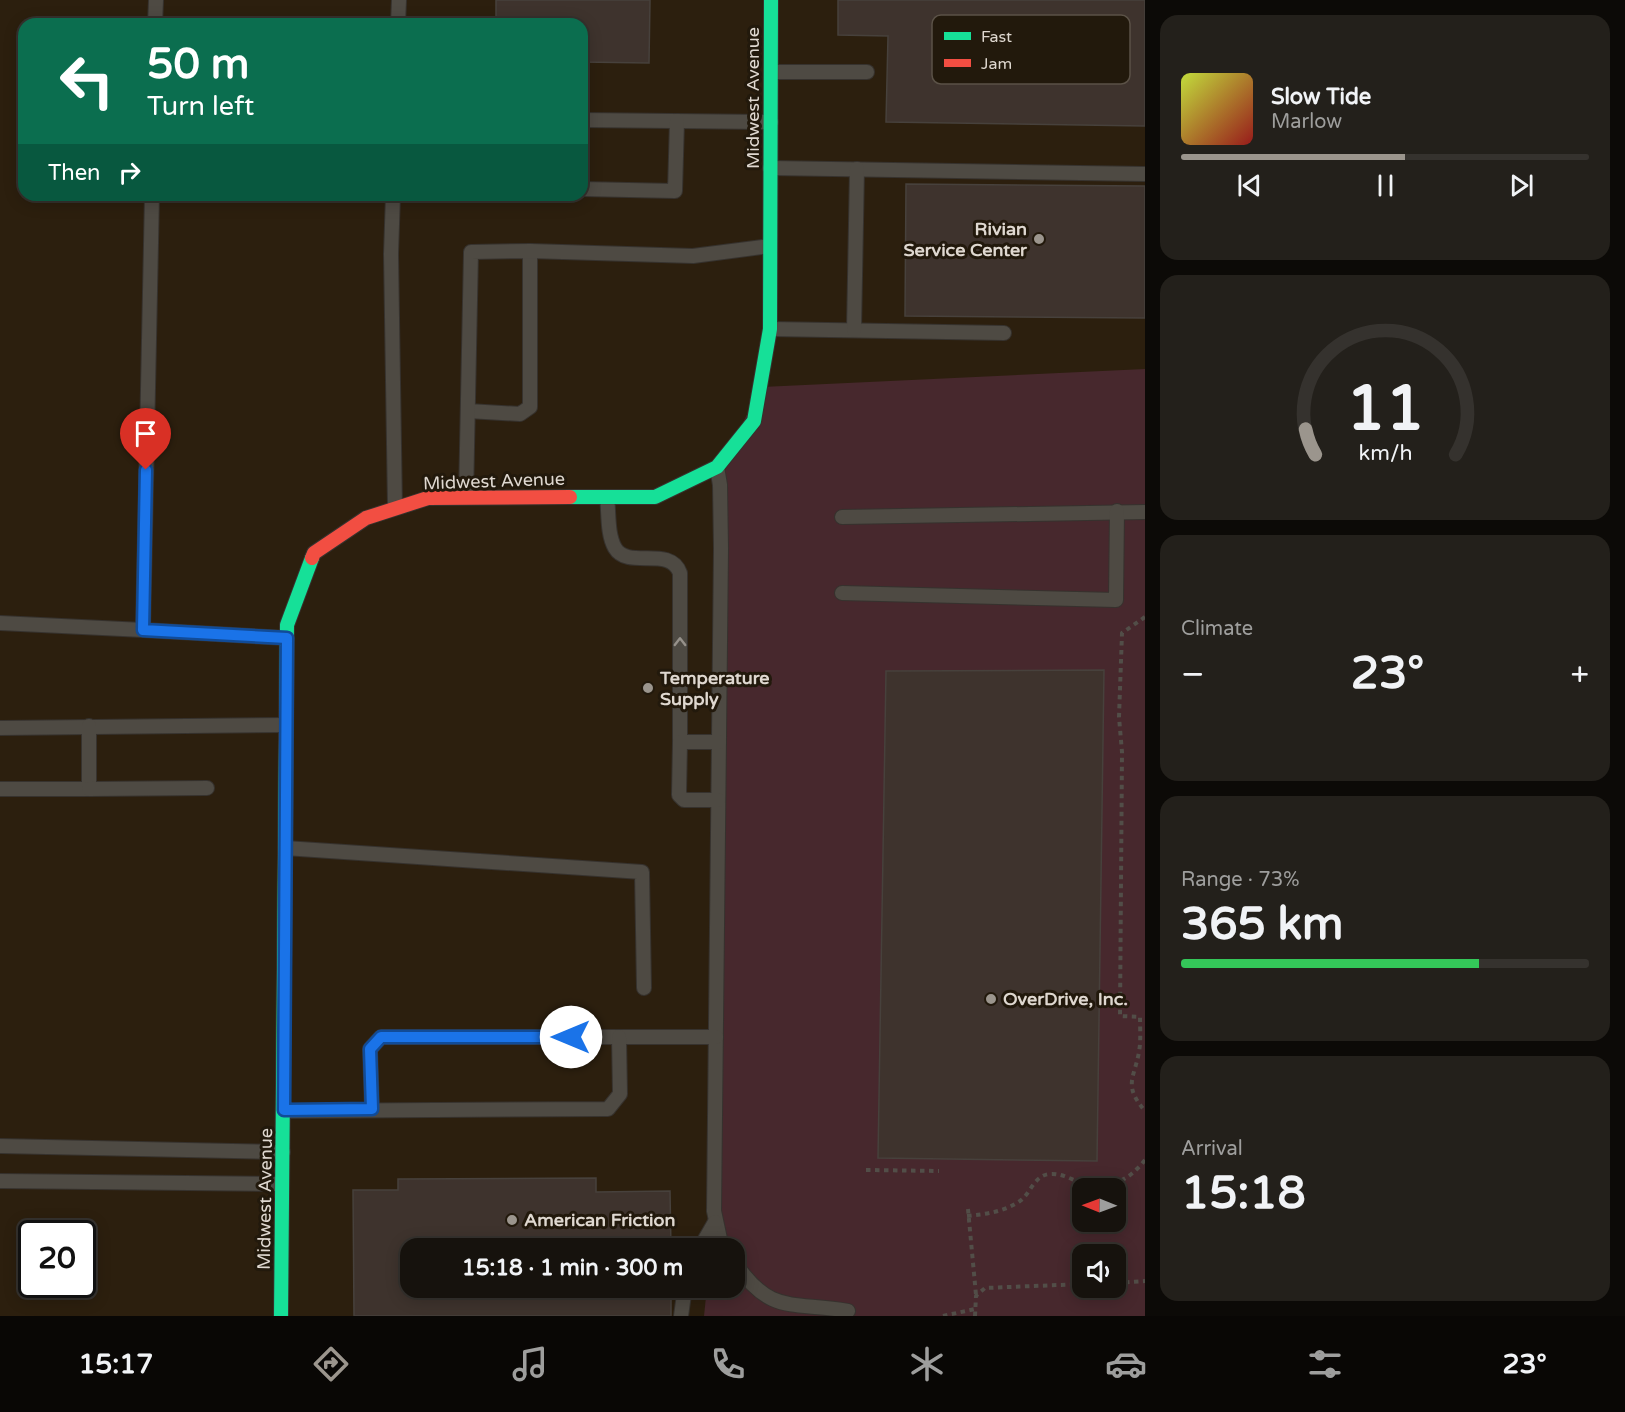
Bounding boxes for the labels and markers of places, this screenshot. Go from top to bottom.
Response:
place label: Rivian Service Center [903,218,1028,261]
marker: Rivian Service Center [1032,232,1046,246]
pin [120,408,171,470]
place label: Temperature Supply [659,667,770,710]
marker: Temperature Supply [641,681,655,695]
place label: OverDrive, Inc. [1003,988,1128,1010]
marker: OverDrive, Inc. [984,992,998,1006]
place label: American Friction [524,1209,675,1231]
marker: American Friction [505,1213,519,1227]

